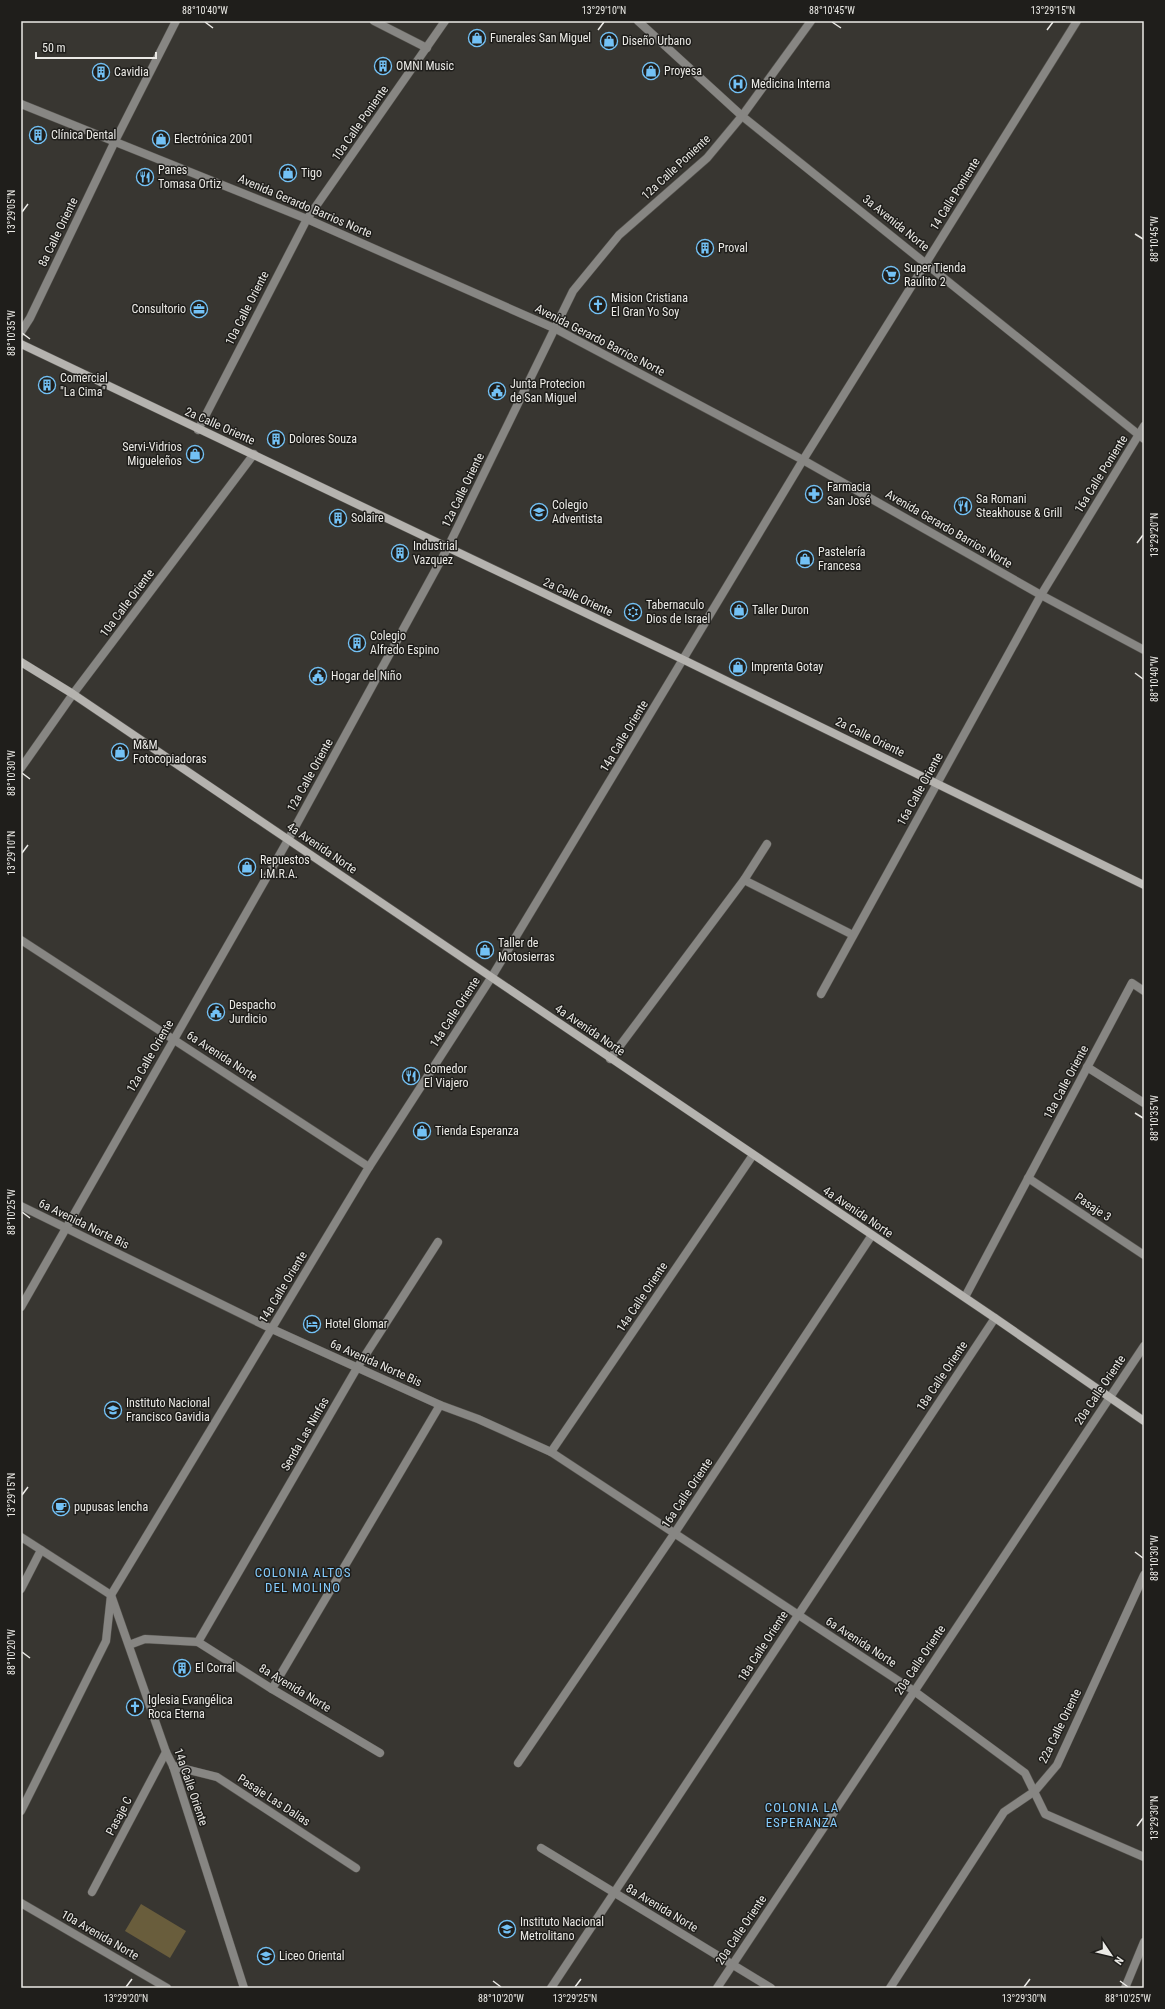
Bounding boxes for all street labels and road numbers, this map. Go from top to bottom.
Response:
street label: 10a Calle Poniente [329,82,391,163]
street label: 12a Calle Poniente [639,131,713,202]
street label: 14 Calle Poniente [927,155,983,233]
street label: Avenida Gerardo Barrios Norte [236,171,374,241]
street label: 3a Avenida Norte [860,192,932,254]
street label: 8a Calle Oriente [35,195,81,269]
street label: 10a Calle Oriente [222,268,272,347]
street label: Avenida Gerardo Barrios Norte [533,301,668,379]
street label: 2a Calle Oriente [183,404,257,448]
street label: 16a Calle Poniente [1072,432,1131,515]
street label: 12a Calle Oriente [439,450,487,529]
street label: Avenida Gerardo Barrios Norte [883,487,1015,571]
street label: 10a Calle Oriente [97,566,157,640]
street label: 2a Calle Oriente [541,575,615,619]
street label: 14a Calle Oriente [597,697,651,774]
street label: 2a Calle Oriente [833,714,907,760]
street label: 12a Calle Oriente [284,736,336,814]
street label: 16a Calle Oriente [894,750,946,828]
street label: 4a Avenida Norte [284,819,360,877]
street label: 14a Calle Oriente [427,974,483,1050]
street label: 4a Avenida Norte [552,1001,628,1059]
street label: 12a Calle Oriente [124,1017,177,1095]
street label: 6a Avenida Norte [184,1028,260,1084]
street label: 18a Calle Oriente [1041,1043,1091,1121]
street label: 4a Avenida Norte [820,1183,896,1241]
street label: Pasaje 3 [1072,1190,1114,1224]
street label: 6a Avenida Norte Bis [36,1196,132,1252]
street label: 14a Calle Oriente [256,1248,310,1325]
street label: 14a Calle Oriente [614,1259,671,1335]
street label: 6a Avenida Norte Bis [328,1336,424,1390]
street label: 18a Calle Oriente [914,1338,971,1414]
street label: 20a Calle Oriente [1072,1352,1129,1428]
street label: Senda Las Ninfas [278,1395,332,1473]
street label: 16a Calle Oriente [659,1455,716,1531]
street label: 18a Calle Oriente [735,1608,791,1684]
street label: 6a Avenida Norte [823,1614,899,1670]
street label: 20a Calle Oriente [892,1622,949,1698]
street label: 8a Avenida Norte [257,1661,334,1715]
street label: 22a Calle Oriente [1036,1686,1084,1765]
street label: 14a Calle Oriente [171,1746,211,1828]
street label: Pasaje Las Dalias [235,1771,313,1829]
street label: Pasaje C [103,1794,135,1838]
street label: 8a Avenida Norte [624,1881,701,1935]
street label: 20a Calle Oriente [713,1892,770,1968]
street label: 10a Avenida Norte [59,1907,142,1963]

